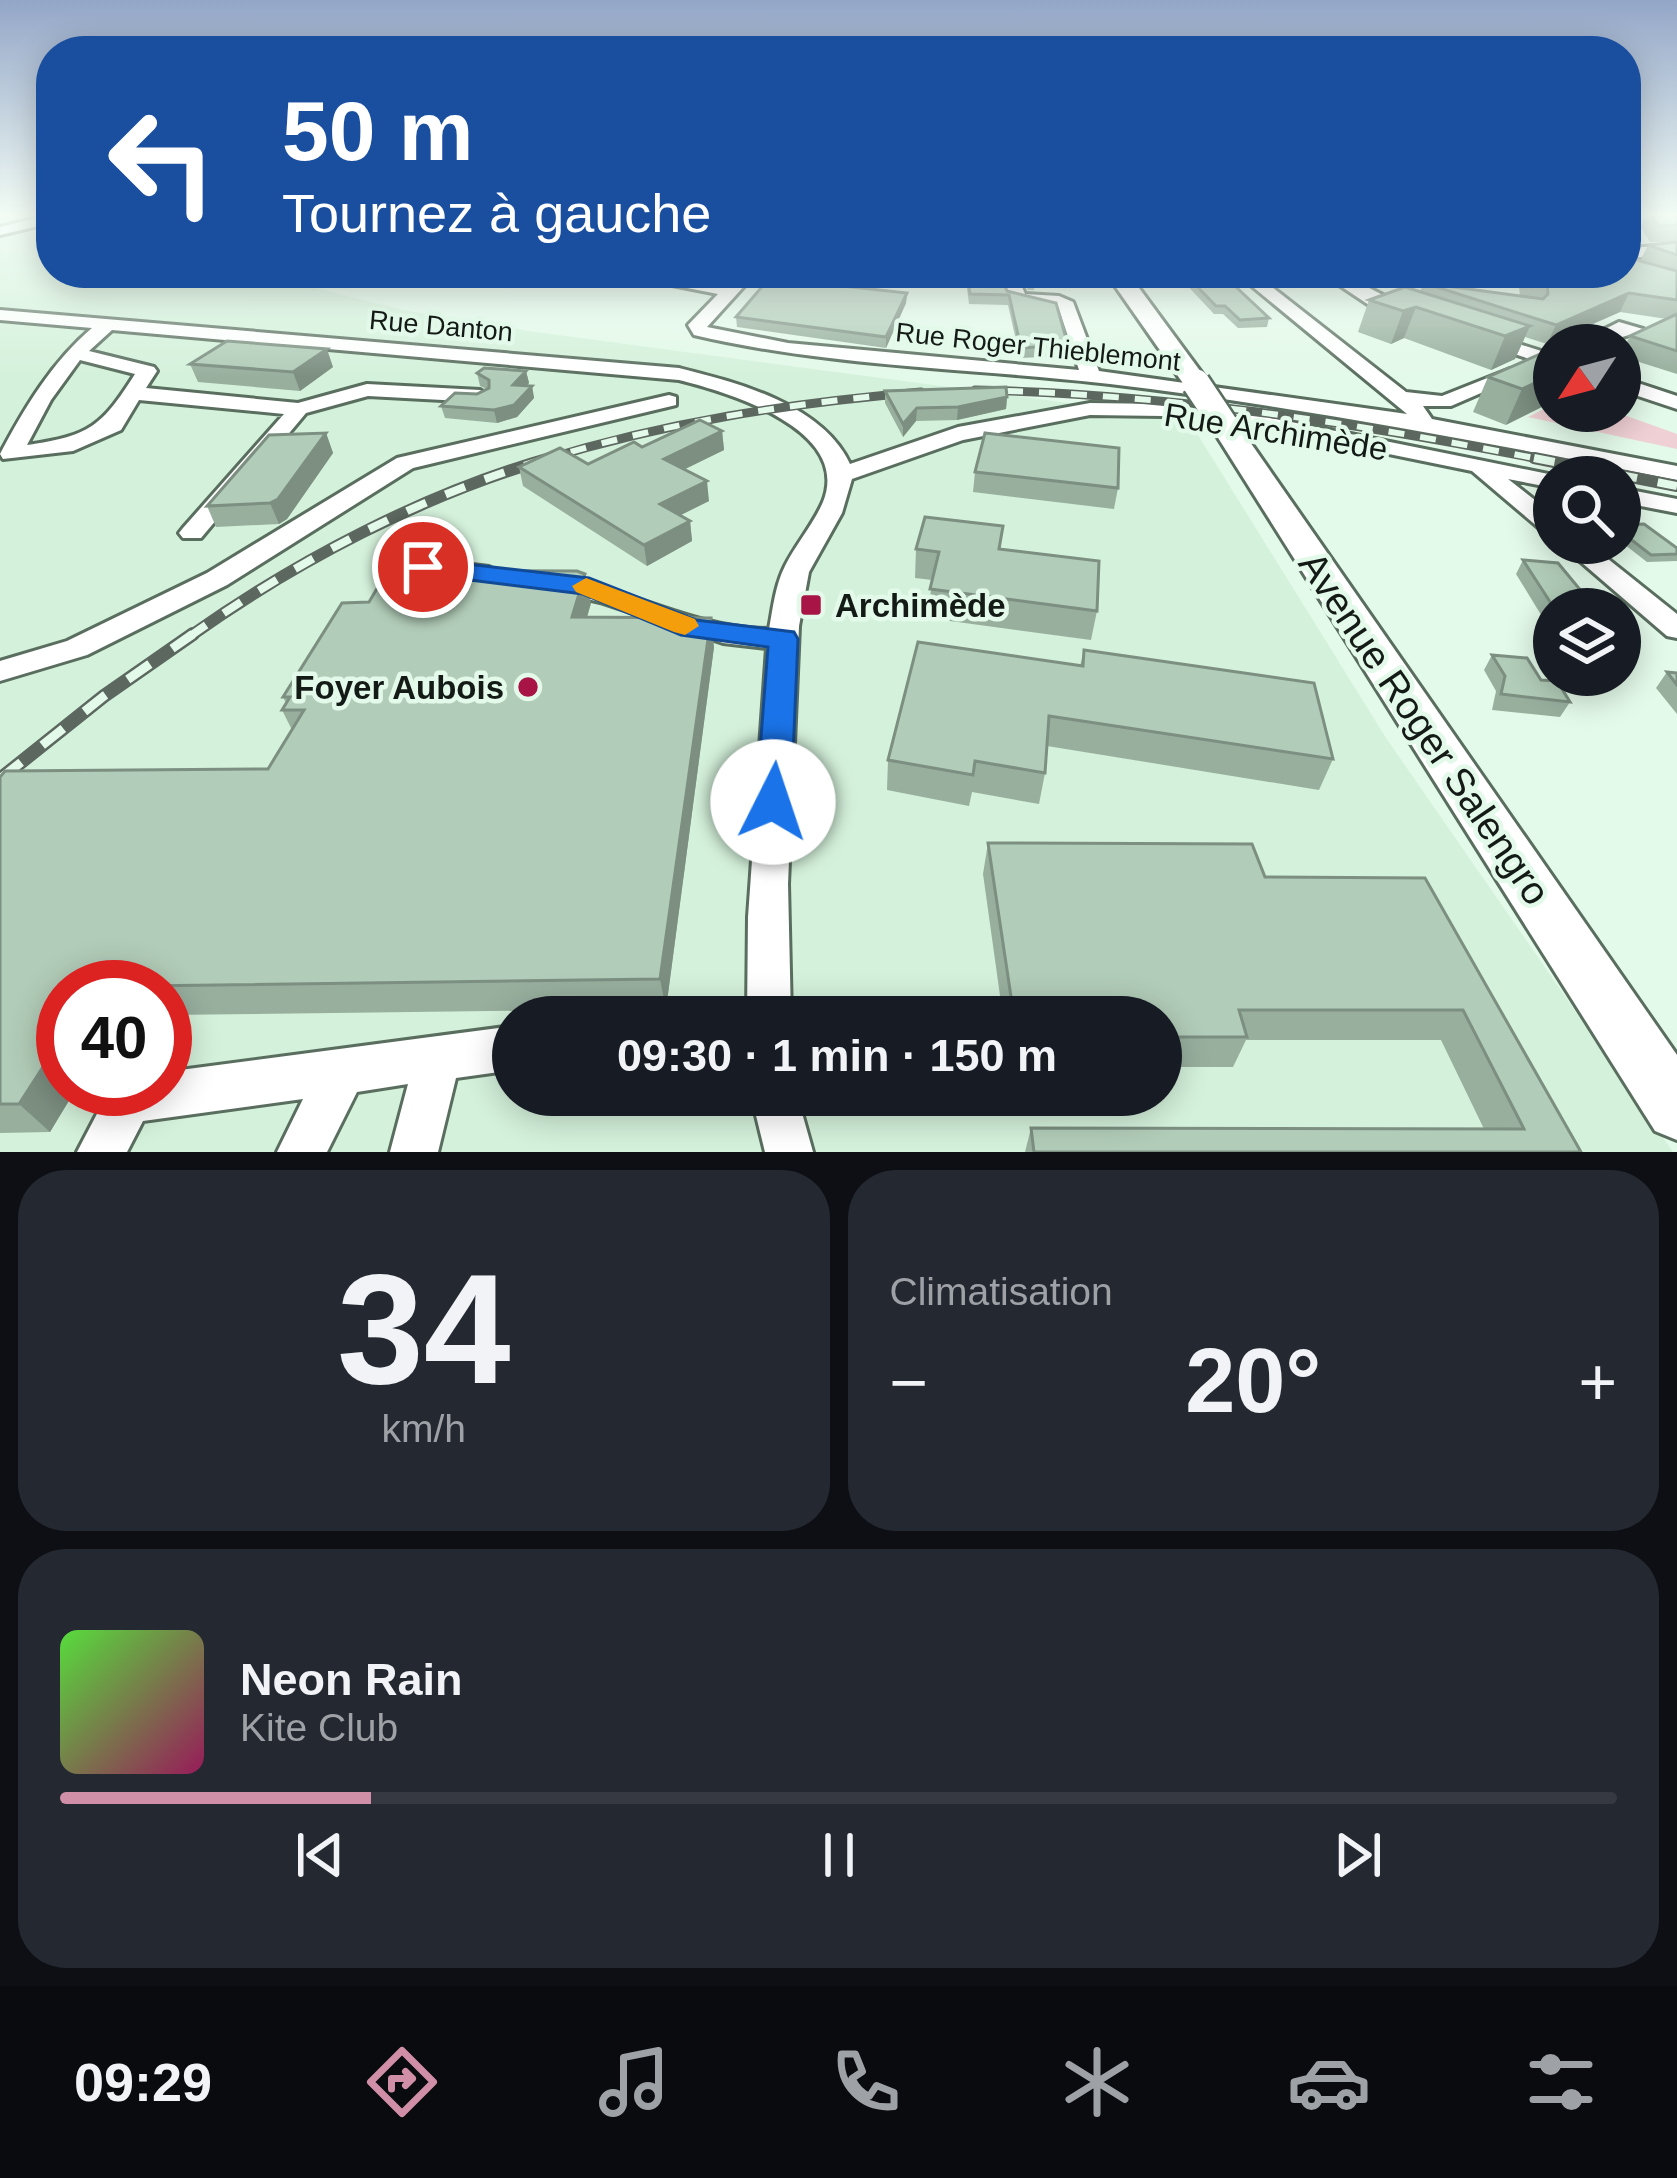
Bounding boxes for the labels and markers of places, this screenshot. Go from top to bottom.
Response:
pin [372,516,474,618]
place label: Archimède [835,587,1006,624]
marker: Archimède [798,592,824,618]
place label: Foyer Aubois [294,669,504,706]
marker: Foyer Aubois [515,674,541,700]

